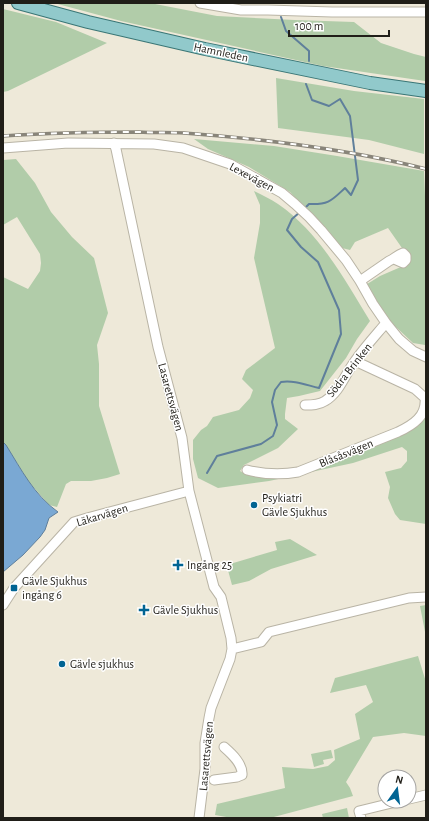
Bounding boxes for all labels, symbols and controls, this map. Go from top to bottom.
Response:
scale bar [289,12,389,38]
text: 100 m [295,20,323,32]
street label: Hamnleden [193,40,249,64]
street label: Lexevägen [228,160,276,194]
street label: Södra Brinken [324,341,374,399]
street label: Lasarettsvägen [156,362,186,432]
street label: Blåsåsvägen [317,437,375,469]
place label: Psykiatri Gävle Sjukhus [262,492,327,519]
marker: Psykiatri Gävle Sjukhus [249,500,259,510]
street label: Läkarvägen [75,501,129,529]
marker: Ingång 25 [172,559,184,571]
place label: Ingång 25 [187,559,232,571]
place label: Gävle Sjukhus ingång 6 [22,575,87,601]
marker: Gävle Sjukhus ingång 6 [9,583,19,593]
marker: Gävle Sjukhus [138,604,150,616]
place label: Gävle Sjukhus [153,604,218,617]
place label: Gävle sjukhus [70,658,134,671]
marker: Gävle sjukhus [57,659,67,669]
street label: Lasarettsvägen [197,721,215,791]
north arrow [377,769,417,809]
text: N [394,774,404,786]

